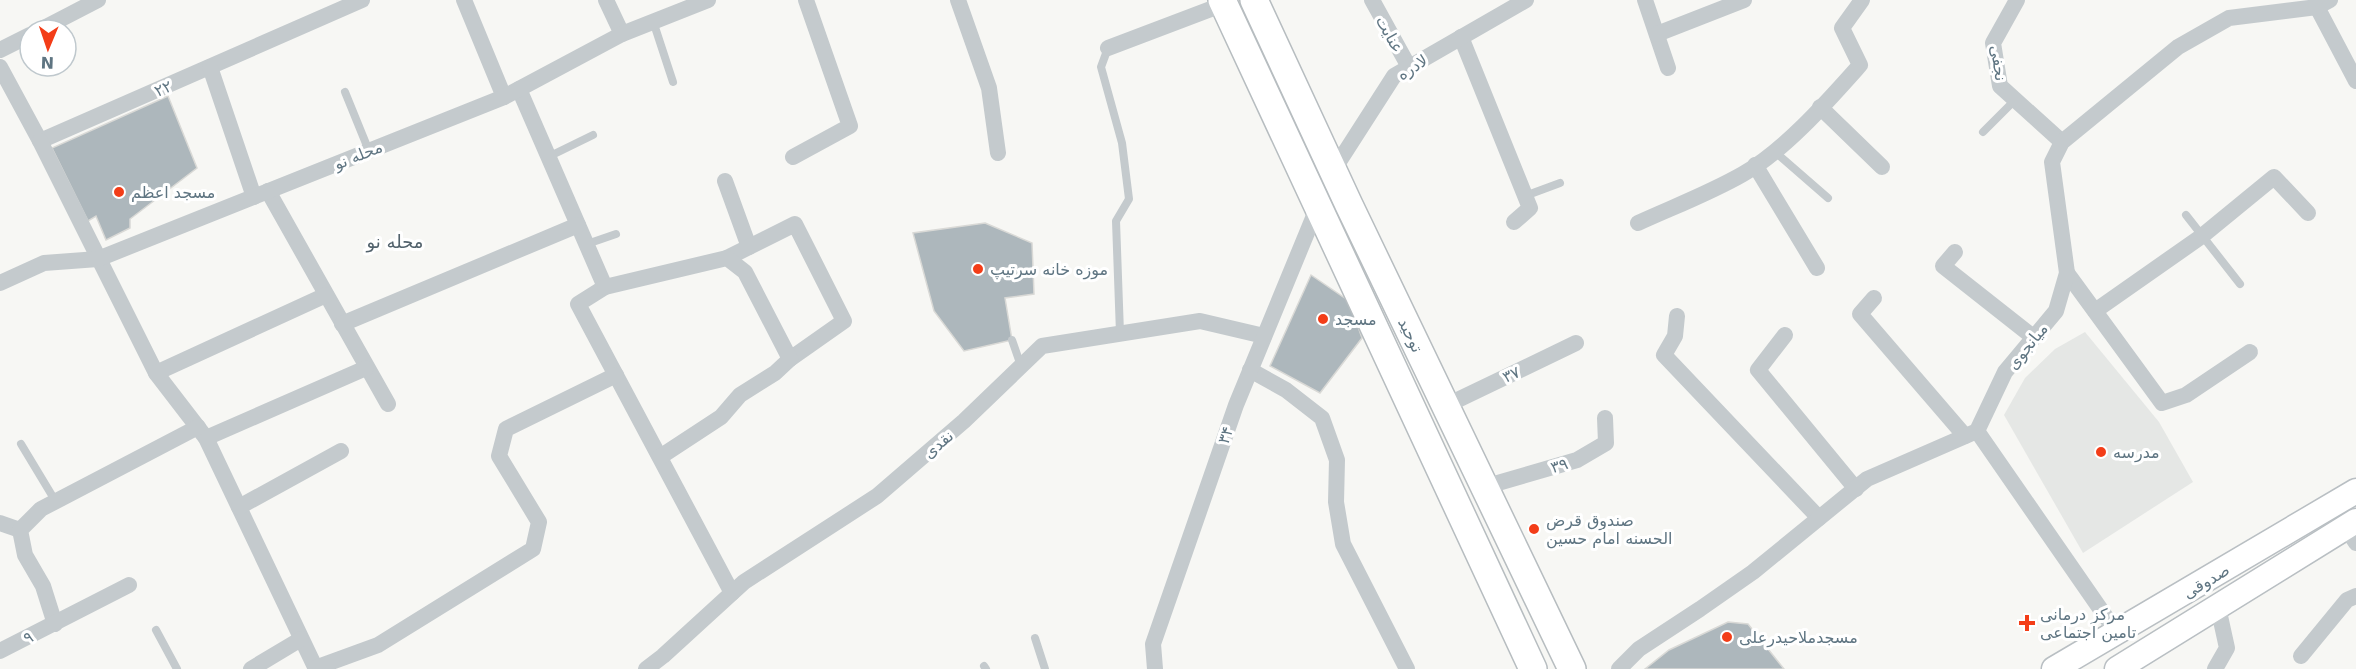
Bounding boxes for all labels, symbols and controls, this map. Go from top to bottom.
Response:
street label: عنایت [1372,12,1407,56]
north arrow [18,18,78,78]
street label: نجفی [1987,44,2010,82]
street label: لادره [1394,51,1432,85]
text: N [40,53,55,72]
street label: ۲۲ [151,76,175,101]
street label: محله نو [330,137,386,175]
place label: مسجد اعظم [131,183,215,202]
marker: مسجد اعظم [112,185,126,199]
district label: محله نو [366,231,423,253]
place label: موزه خانه سرتیپ [990,260,1108,280]
marker: موزه خانه سرتیپ [971,262,985,276]
place label: مسجد [1335,310,1377,329]
marker: مسجد [1316,312,1330,326]
street label: توحید [1393,315,1427,356]
street label: میانجوی [2003,319,2052,374]
street label: ۳۷ [1499,362,1523,387]
street label: ۳۴ [1214,424,1237,446]
street label: نقدی [919,426,957,463]
place label: مدرسه [2113,443,2160,463]
marker: مدرسه [2094,445,2108,459]
street label: ۳۹ [1548,454,1570,477]
place label: صندوق قرض الحسنه امام حسین [1546,511,1672,549]
marker: صندوق قرض الحسنه امام حسین [1527,522,1541,536]
street label: صدوقی [2180,560,2233,603]
place label: مرکز درمانی تامین اجتماعی [2040,605,2136,643]
marker: مرکز درمانی تامین اجتماعی [2018,614,2036,632]
street label: ۹ [20,627,36,648]
place label: مسجدملاحیدرعلی [1739,628,1858,648]
marker: مسجدملاحیدرعلی [1720,630,1734,644]

